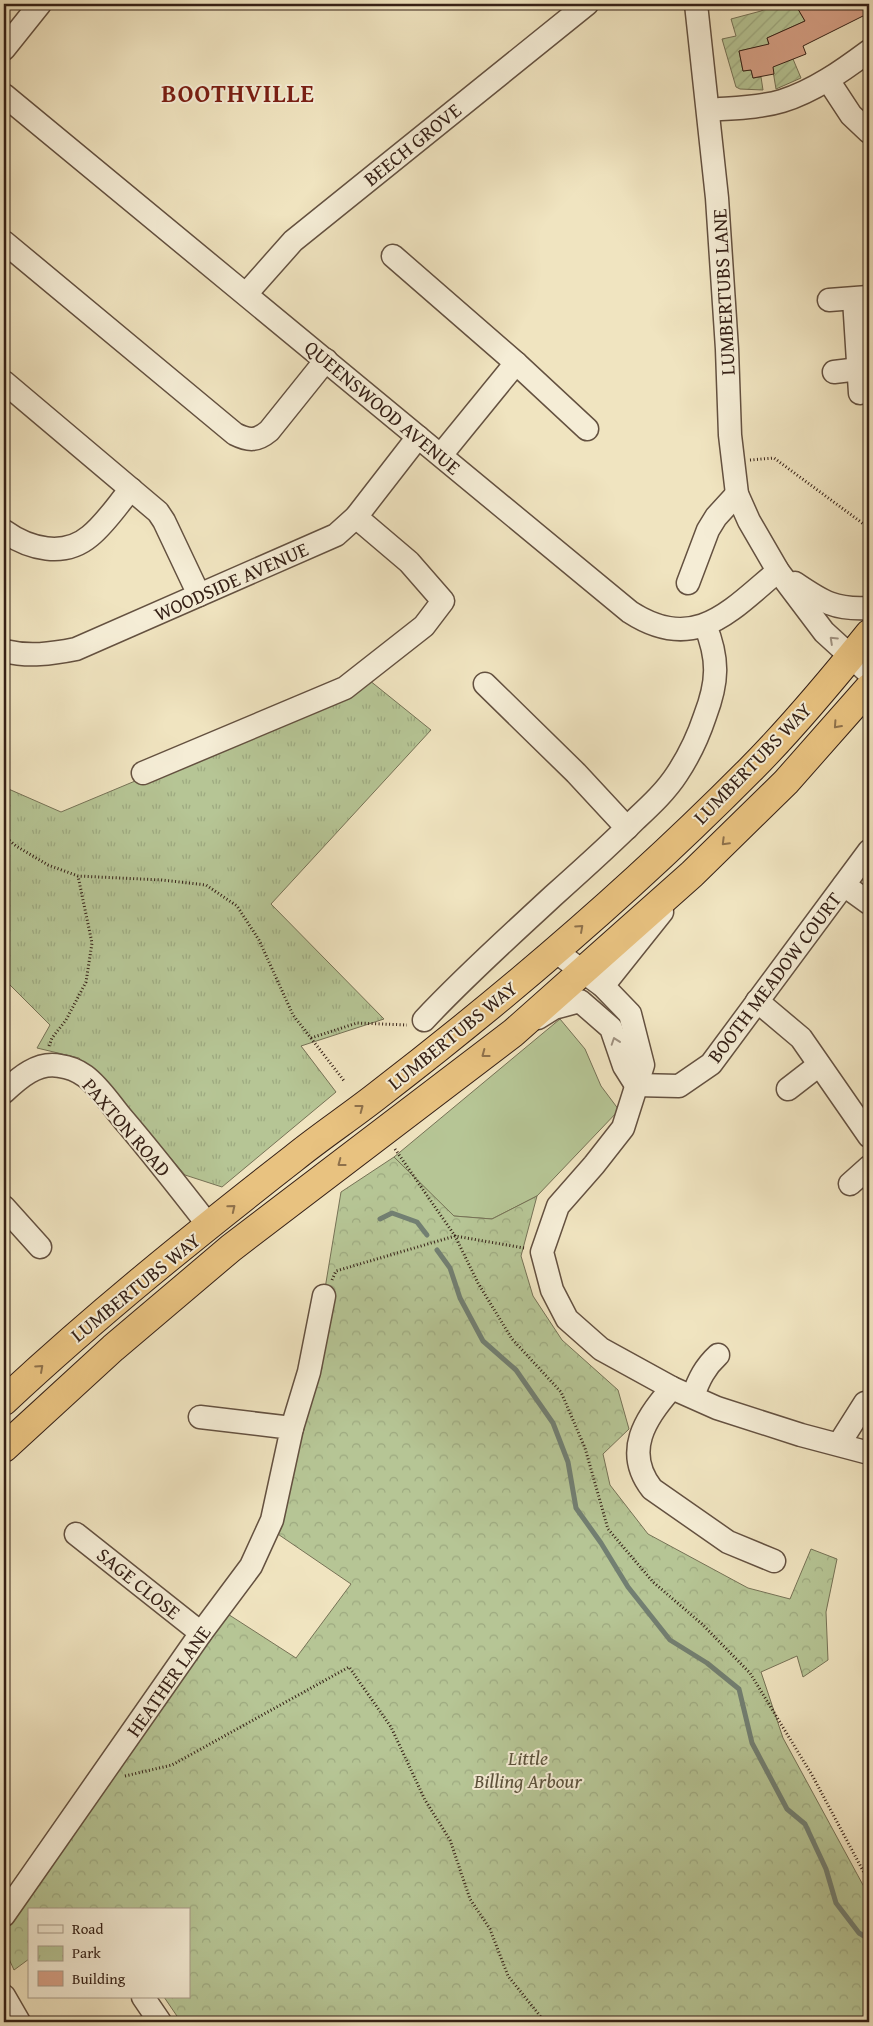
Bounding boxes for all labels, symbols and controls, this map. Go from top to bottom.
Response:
district label: BOOTHVILLE [161,75,315,111]
street label: BEECH GROVE [357,96,467,192]
street label: LUMBERTUBS LANE [704,208,742,376]
street label: QUEENSWOOD AVENUE [299,333,467,481]
street label: WOODSIDE AVENUE [149,534,313,628]
one-way arrow [830,637,839,646]
street label: LUMBERTUBS WAY [686,696,818,830]
one-way arrow [834,719,843,728]
one-way arrow [721,836,730,845]
street label: BOOTH MEADOW COURT [700,885,848,1069]
one-way arrow [575,925,584,934]
street label: LUMBERTUBS WAY [381,974,523,1096]
one-way arrow [611,1038,621,1046]
one-way arrow [481,1048,491,1057]
street label: PAXTON ROAD [76,1071,178,1183]
one-way arrow [354,1106,363,1114]
one-way arrow [338,1157,347,1165]
one-way arrow [226,1204,235,1213]
street label: LUMBERTUBS WAY [64,1226,206,1348]
one-way arrow [34,1365,43,1374]
street label: SAGE CLOSE [91,1540,187,1626]
street label: HEATHER LANE [119,1619,217,1743]
park label: Little Billing Arbour [473,1743,583,1795]
legend [28,1908,190,1998]
text: Road [72,1918,103,1939]
text: Park [72,1942,101,1963]
text: Building [72,1968,126,1989]

